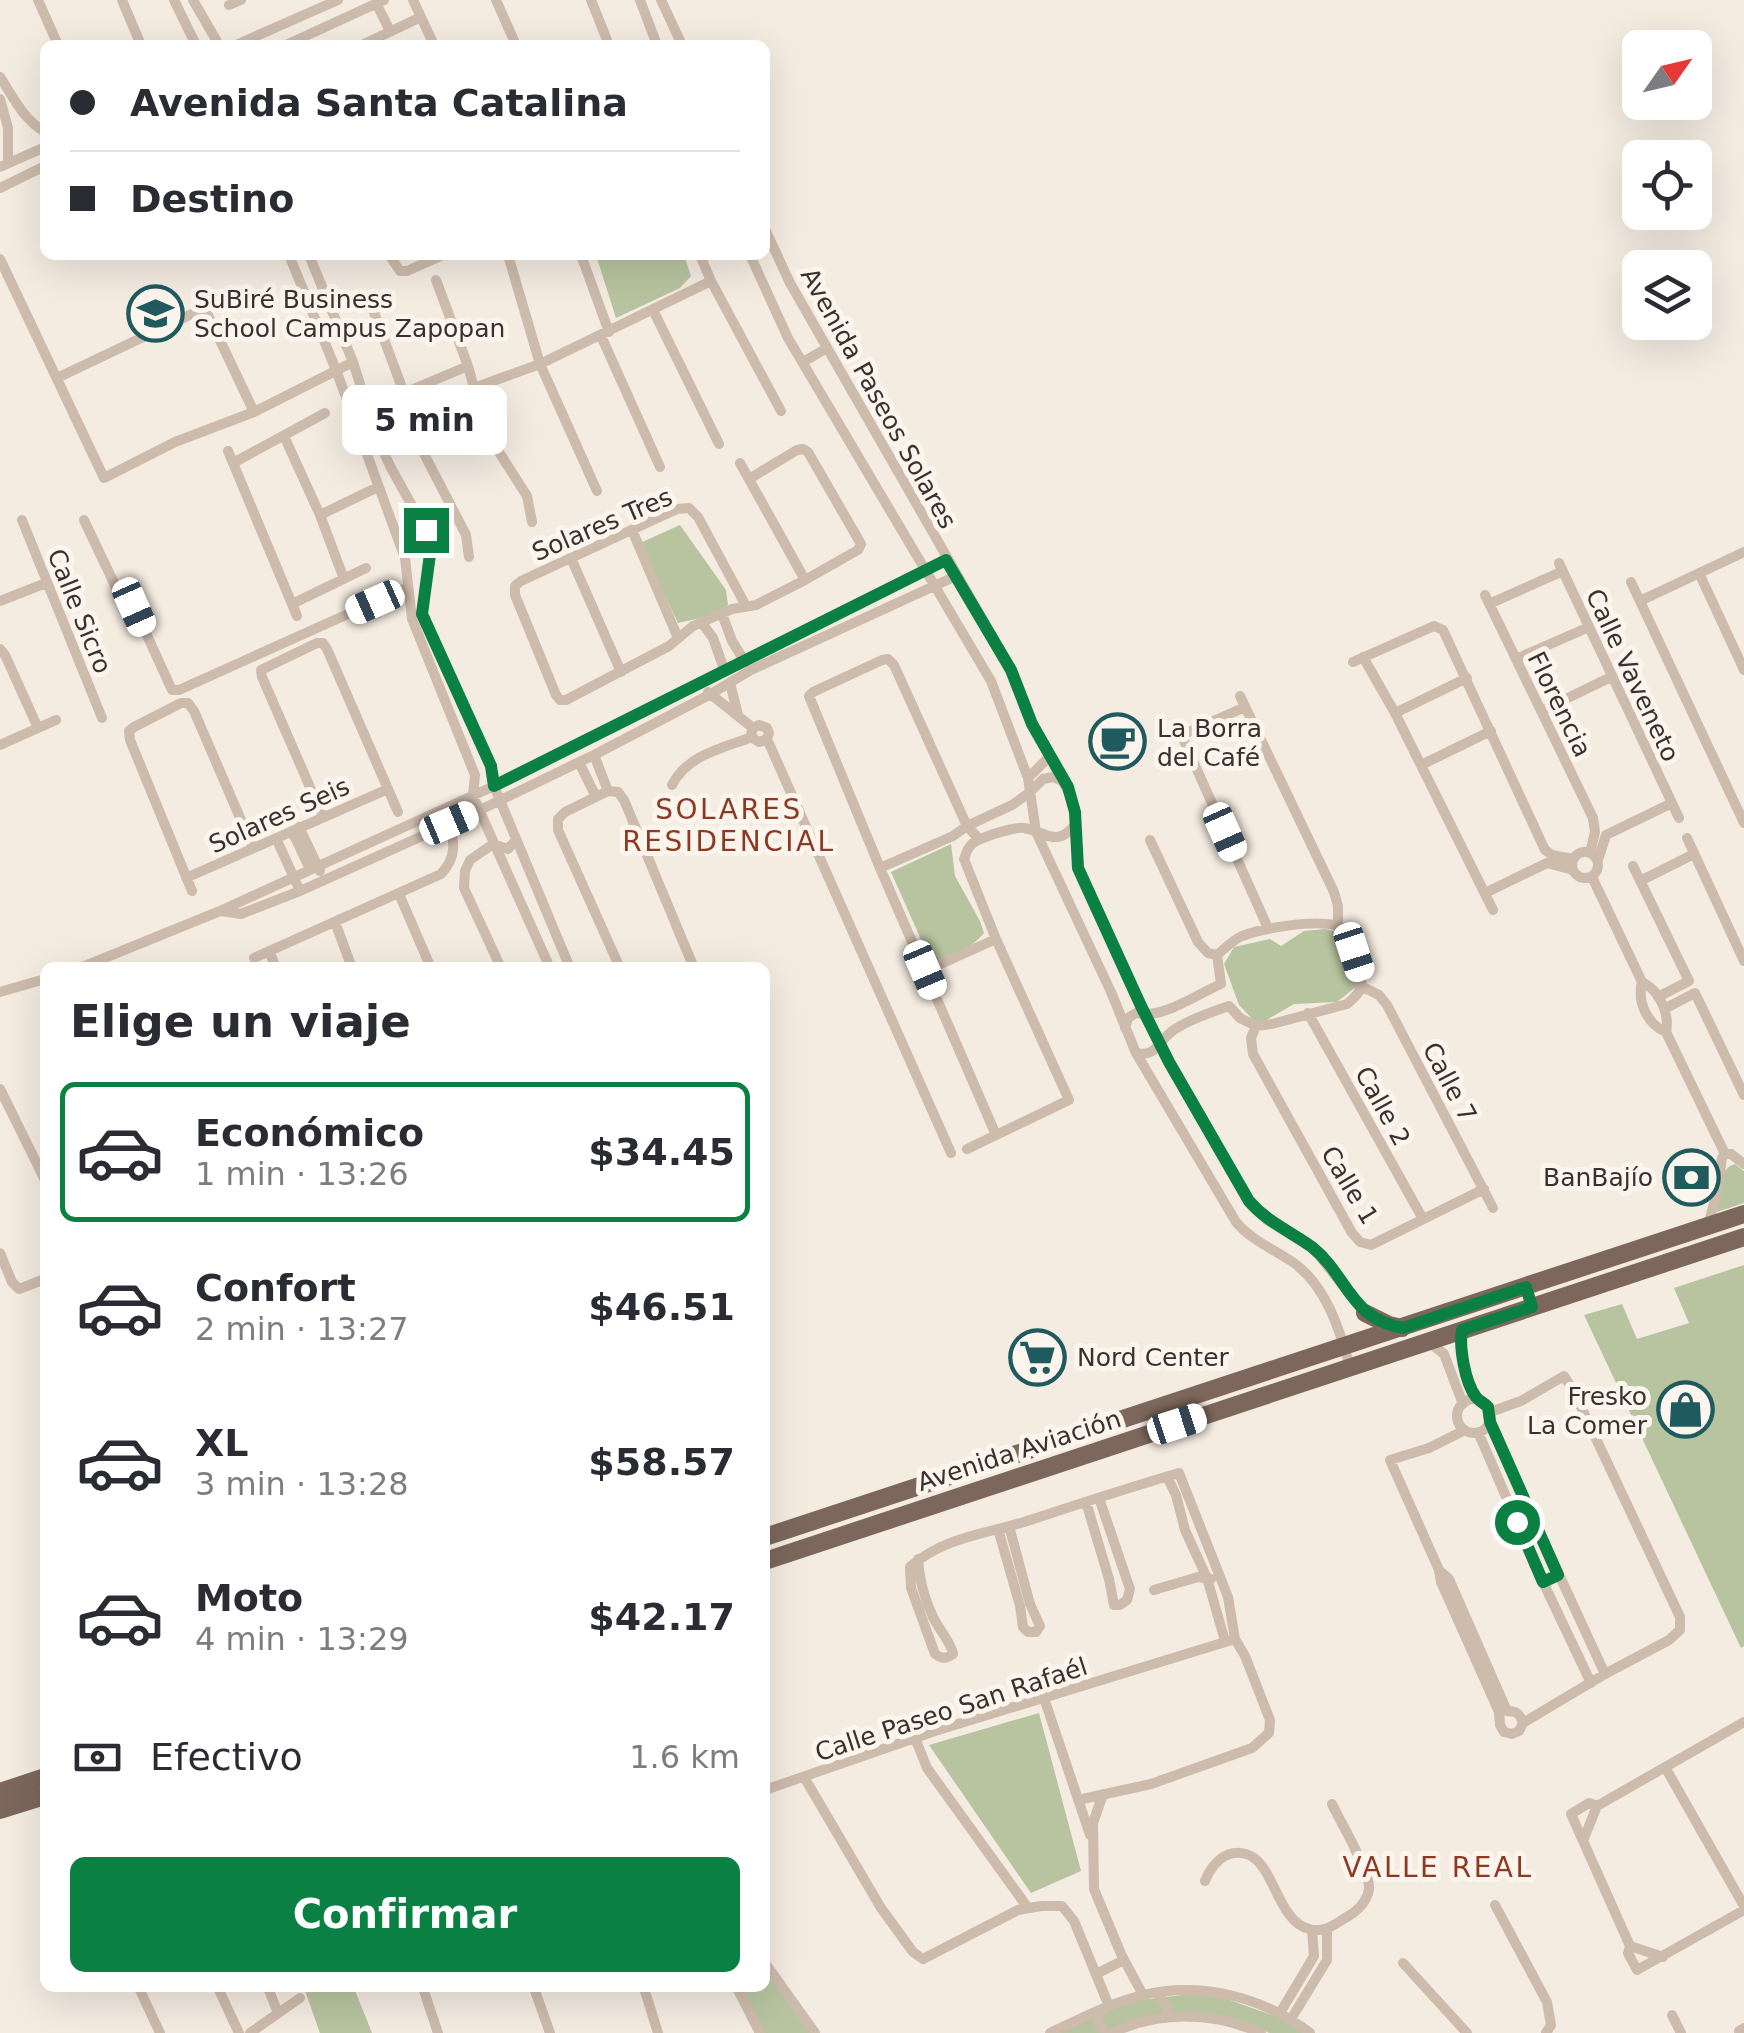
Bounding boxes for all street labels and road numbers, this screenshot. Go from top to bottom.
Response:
street label: Avenida Paseos Solares [795,263,962,534]
street label: Solares Tres [528,482,677,567]
street label: Calle Sicro [41,545,118,678]
street label: Calle Vaveneto [1580,584,1685,766]
street label: Florencia [1522,647,1597,762]
street label: Solares Seis [204,772,354,859]
street label: Calle 7 [1417,1038,1483,1127]
street label: Calle 2 [1349,1062,1416,1151]
street label: Calle 1 [1315,1141,1384,1230]
street label: Avenida Aviación [914,1404,1125,1497]
street label: Calle Paseo San Rafaél [811,1652,1091,1767]

